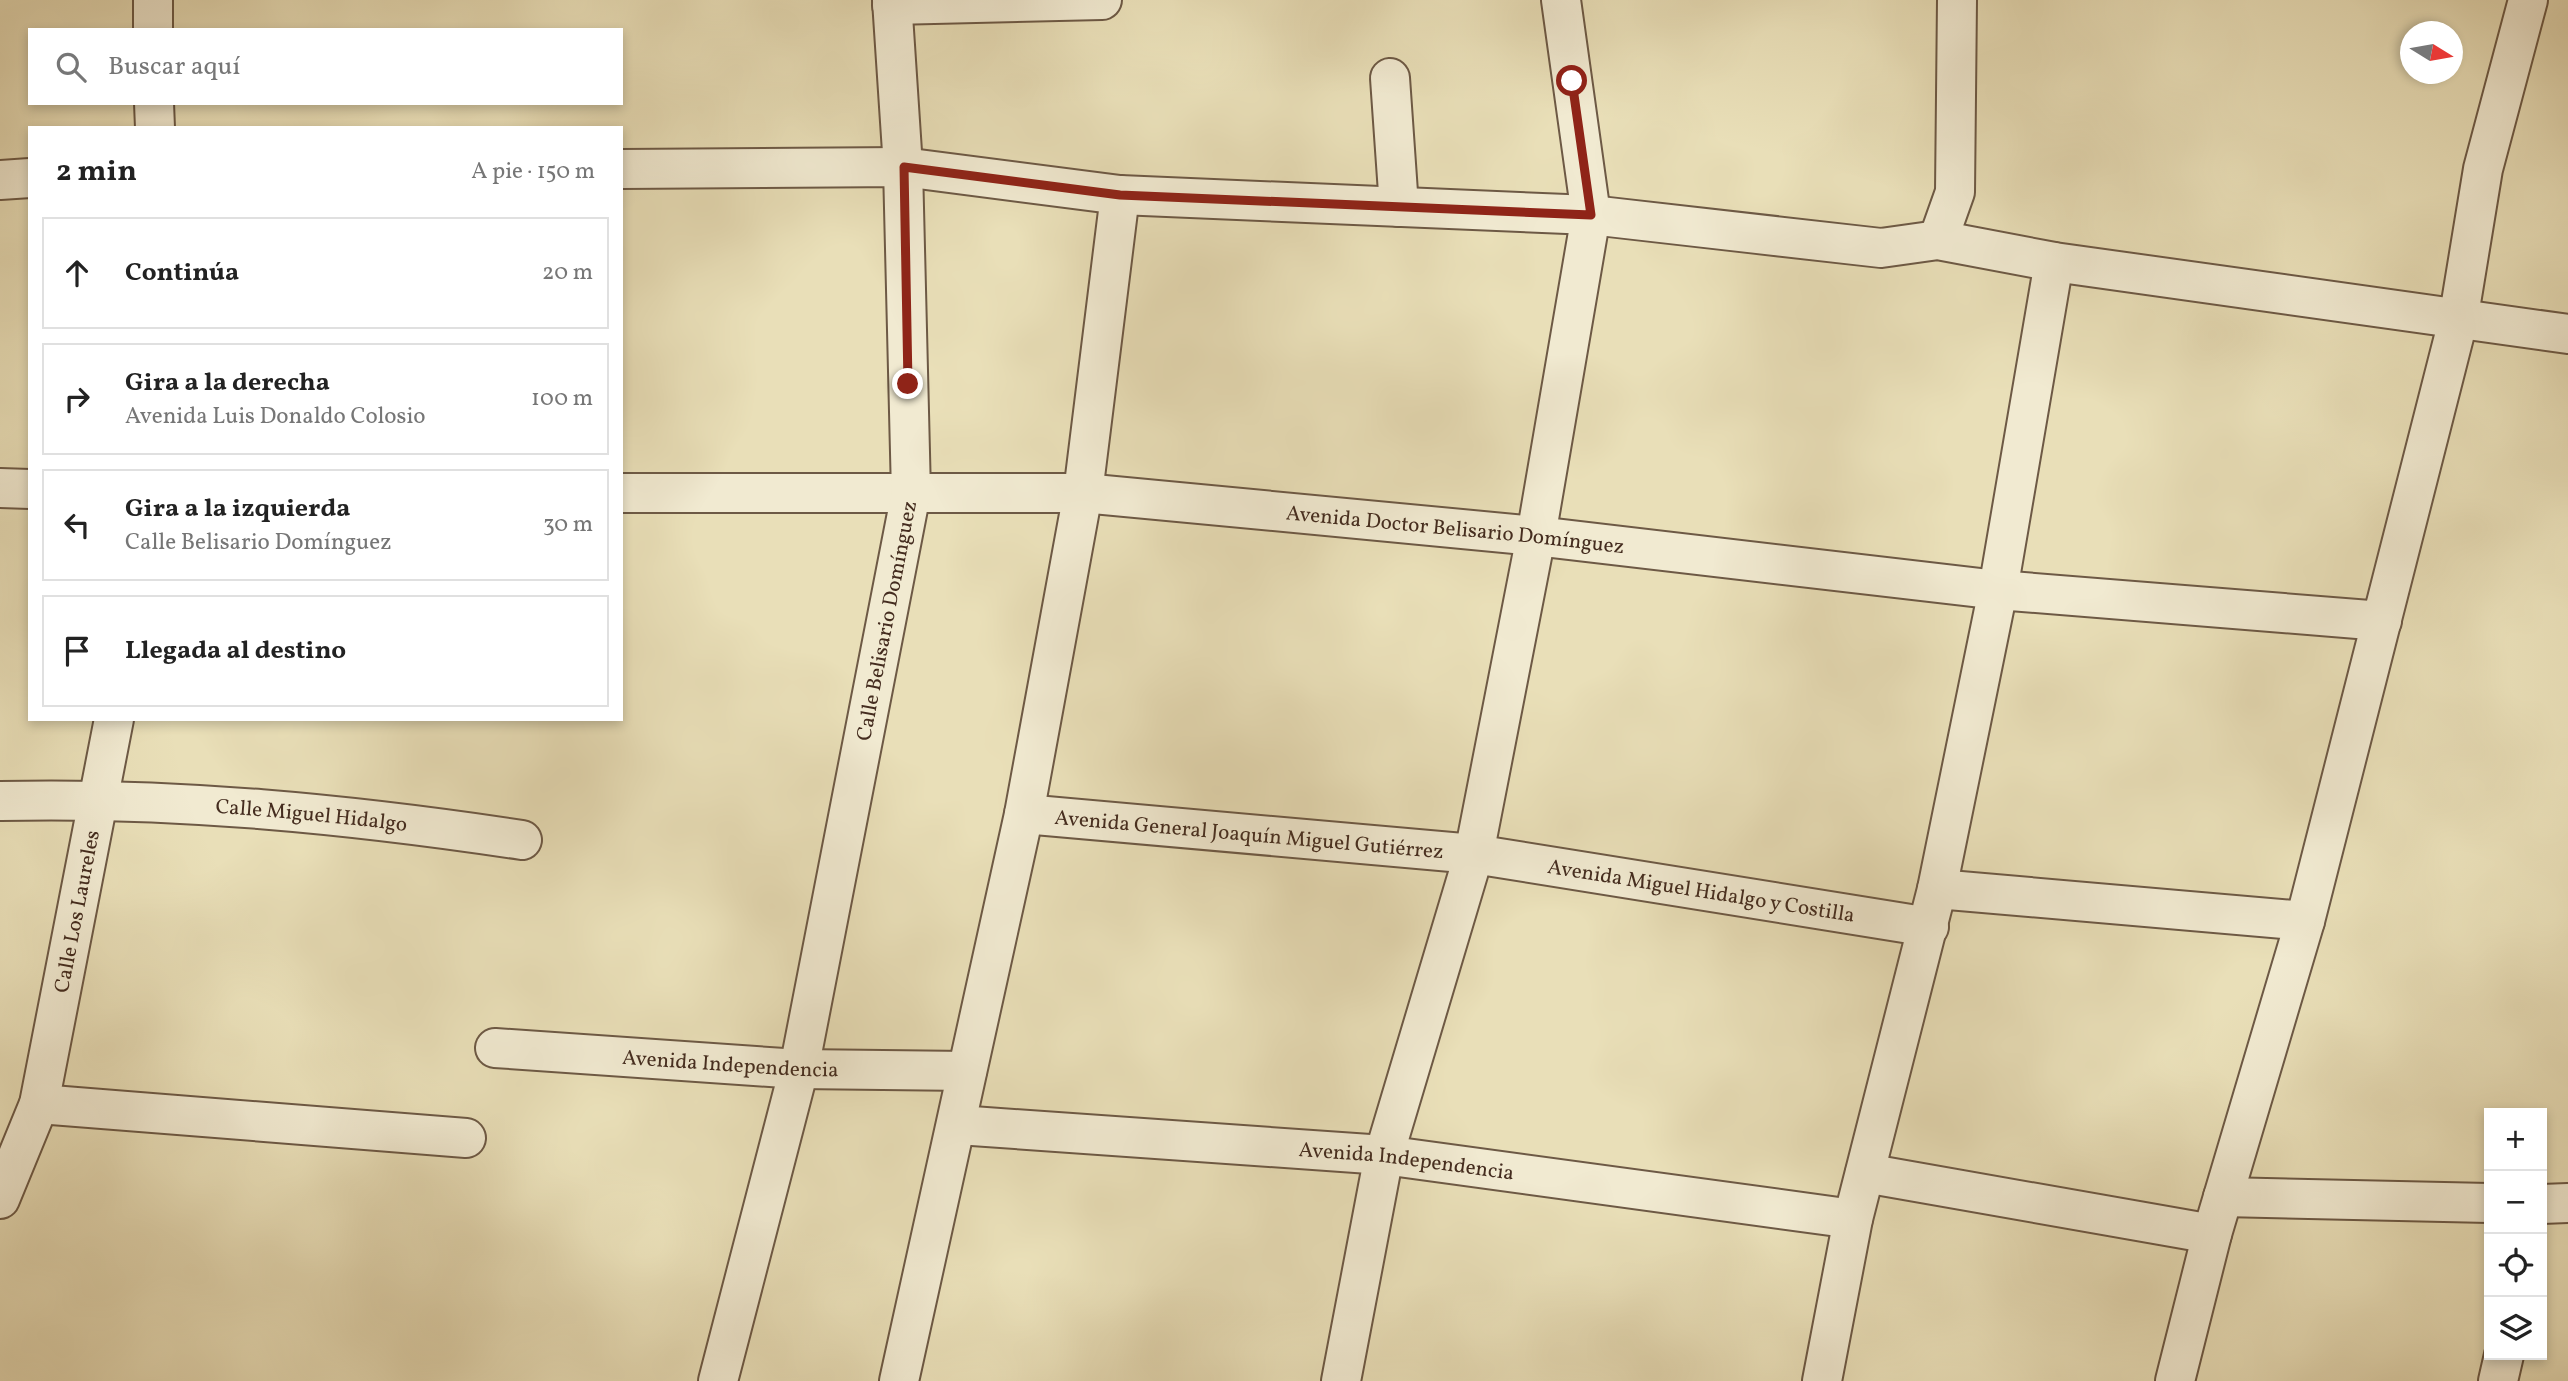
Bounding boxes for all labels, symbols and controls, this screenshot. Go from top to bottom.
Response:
north arrow [2400,21,2463,84]
search box [28,28,623,105]
icon: search [52,48,90,86]
text: Buscar aquí [108,49,240,85]
route start [1556,65,1587,96]
text: 2 min [56,151,137,193]
text: A pie · 150 m [471,156,595,188]
icon: ahead [58,254,96,292]
text: Continúa [125,255,239,291]
text: 20 m [542,257,593,289]
text: Gira a la derecha [125,365,330,401]
route end [892,368,923,399]
icon: right [58,380,96,418]
text: 100 m [531,383,593,415]
text: Avenida Luis Donaldo Colosio [125,401,426,433]
text: Gira a la izquierda [125,491,350,527]
street label: Calle Belisario Domínguez [850,499,925,743]
street label: Avenida Doctor Belisario Domínguez [1285,499,1626,562]
icon: left [58,506,96,544]
text: 30 m [543,509,593,541]
text: Calle Belisario Domínguez [125,527,392,559]
icon: arrive [58,632,96,670]
text: Llegada al destino [125,633,346,669]
street label: Calle Miguel Hidalgo [215,793,409,840]
street label: Avenida General Joaquín Miguel Gutiérrez [1053,804,1445,867]
street label: Calle Los Laureles [48,828,108,995]
street label: Avenida Miguel Hidalgo y Costilla [1545,853,1857,931]
street label: Avenida Independencia [621,1044,839,1085]
map controls [2484,1108,2547,1360]
button: + [2484,1108,2547,1171]
street label: Avenida Independencia [1298,1136,1516,1189]
button: − [2484,1171,2547,1234]
button: locate [2484,1234,2547,1297]
button: layers [2484,1297,2547,1360]

